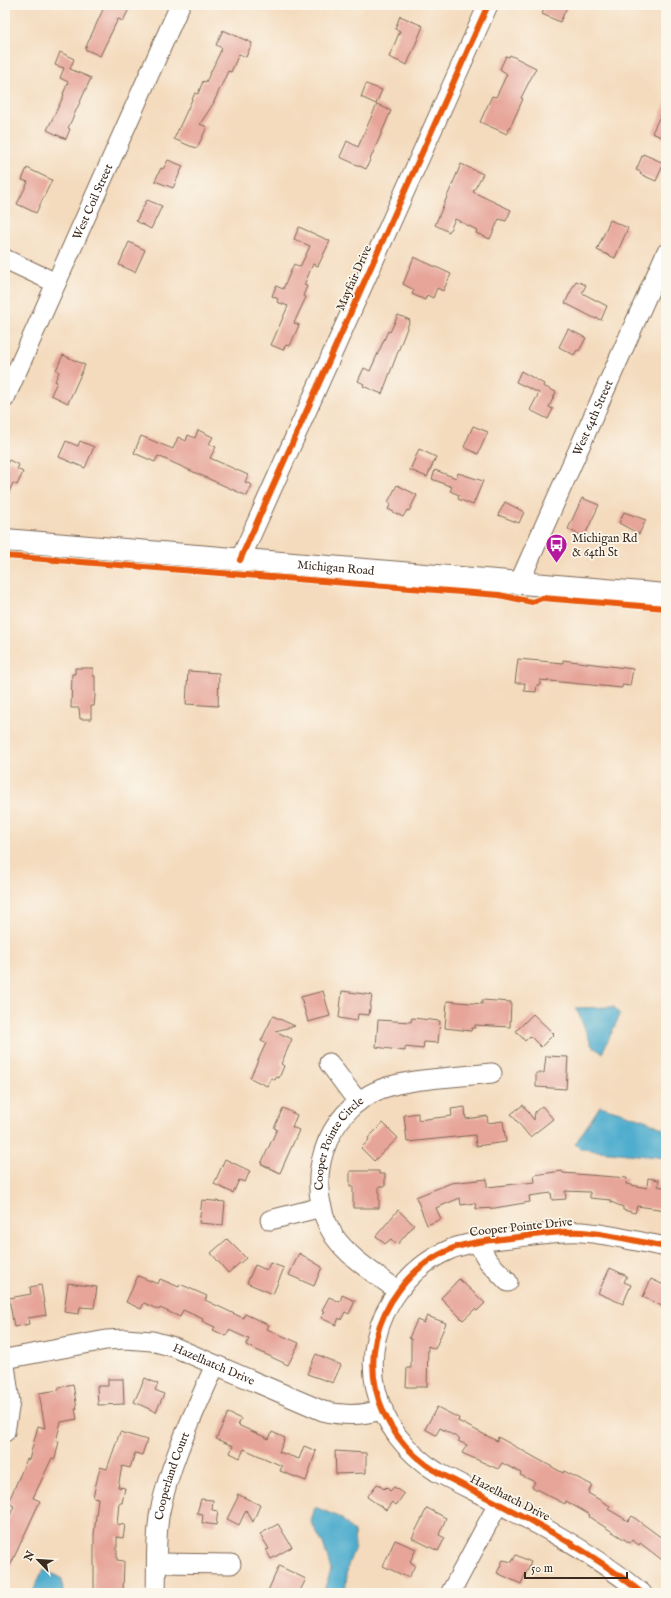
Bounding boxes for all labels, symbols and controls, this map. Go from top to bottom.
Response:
street label: West Coil Street [69,161,116,242]
street label: Mayfair Drive [333,243,375,313]
street label: West 64th Street [569,377,616,458]
place label: Michigan Rd & 64th St [572,531,638,560]
bus stop icon: Michigan Rd & 64th St [544,532,570,565]
street label: Michigan Road [297,557,375,578]
street label: Cooper Pointe Circle [311,1093,367,1191]
street label: Cooper Pointe Drive [469,1214,574,1241]
street label: Hazelhatch Drive [171,1340,258,1388]
street label: Cooperland Court [151,1430,192,1521]
street label: Hazelhatch Drive [468,1471,553,1525]
north arrow [18,1540,58,1580]
text: N [21,1548,38,1564]
scale bar [525,1554,627,1580]
text: 50 m [531,1561,553,1576]

